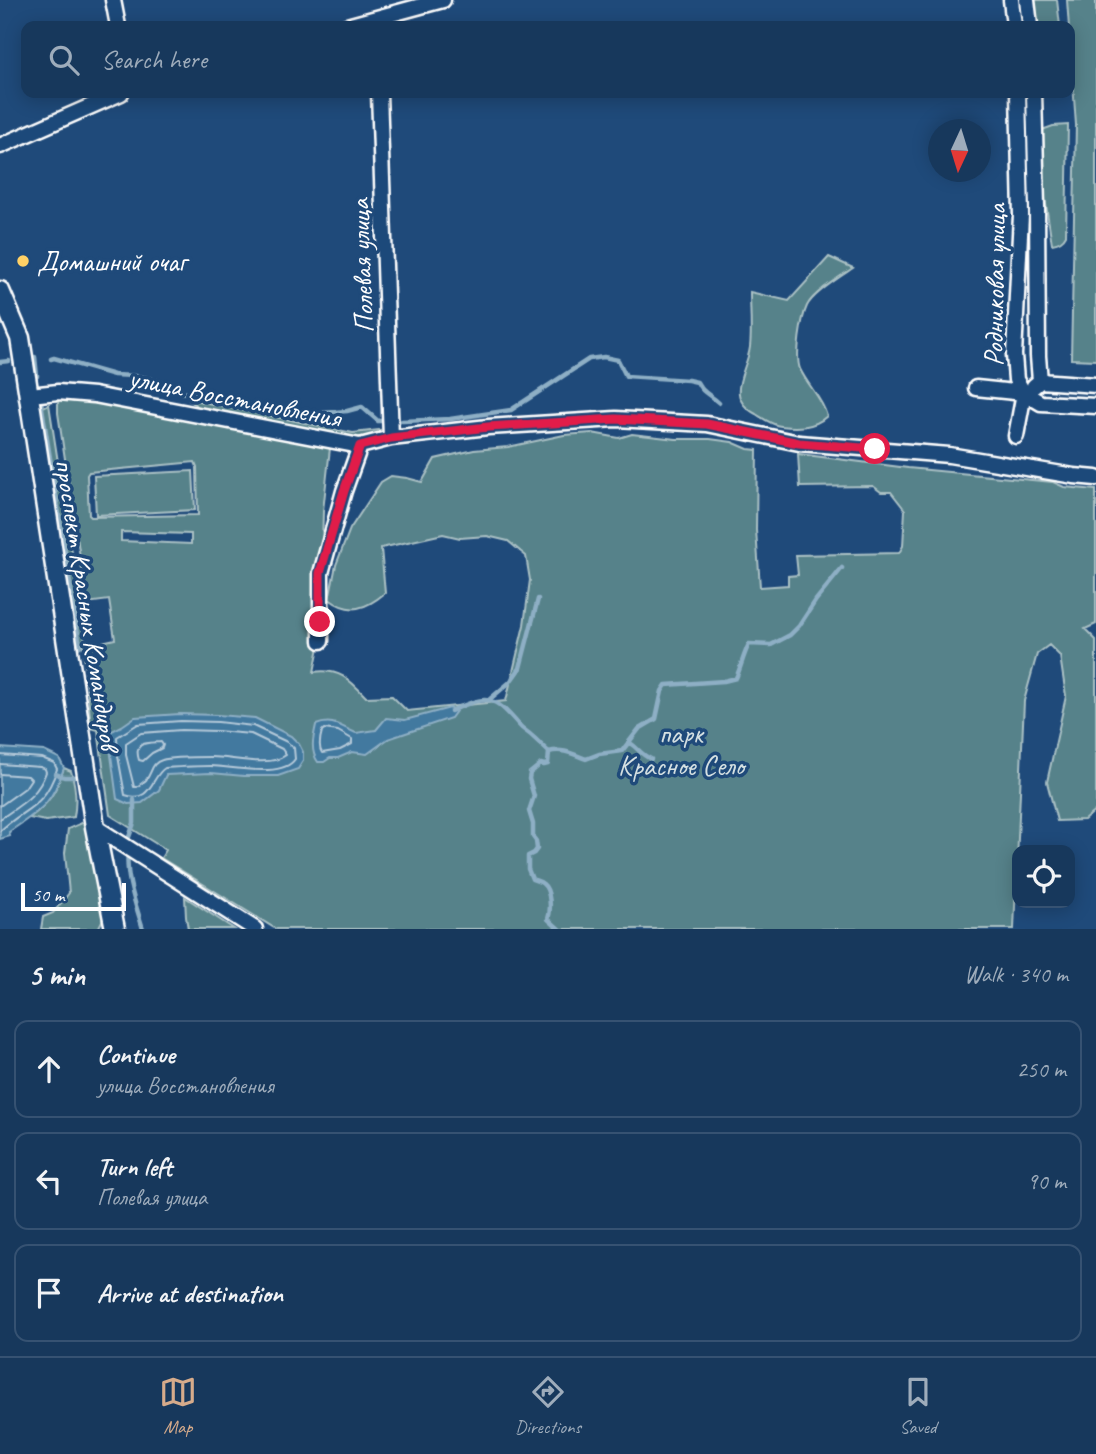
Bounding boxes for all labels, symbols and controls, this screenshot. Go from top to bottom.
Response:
search box [21,21,1075,98]
icon: search [45,41,83,79]
text: Search here [101,43,207,76]
north arrow [928,119,991,182]
street label: Полевая улица [342,197,381,334]
street label: Родниковая улица [976,202,1013,366]
place label: Домашний очаг [37,244,190,279]
marker: Домашний очаг [15,253,31,269]
street label: улица Восстановления [124,359,346,436]
route start [859,433,890,464]
street label: проспект Красных Командиров [47,456,129,757]
route end [304,606,335,637]
park label: парк Красное Село [618,716,747,783]
map controls [1012,845,1075,908]
button: locate [1012,845,1075,908]
scale bar [21,880,126,912]
text: 50 m [32,883,64,907]
text: 5 min [28,956,85,994]
text: Walk · 340 m [964,960,1068,989]
text: Continue [97,1038,175,1071]
icon: ahead [30,1050,68,1088]
text: 250 m [1017,1055,1066,1084]
text: улица Восстановления [97,1071,274,1100]
text: Turn left [97,1150,172,1183]
icon: left [30,1162,68,1200]
text: 90 m [1027,1167,1066,1196]
text: Полевая улица [97,1183,207,1212]
icon: arrive [30,1274,68,1312]
text: Arrive at destination [97,1277,283,1310]
tab: Map [159,1373,197,1439]
tab: Directions [515,1373,581,1439]
tab: Saved [899,1373,937,1439]

